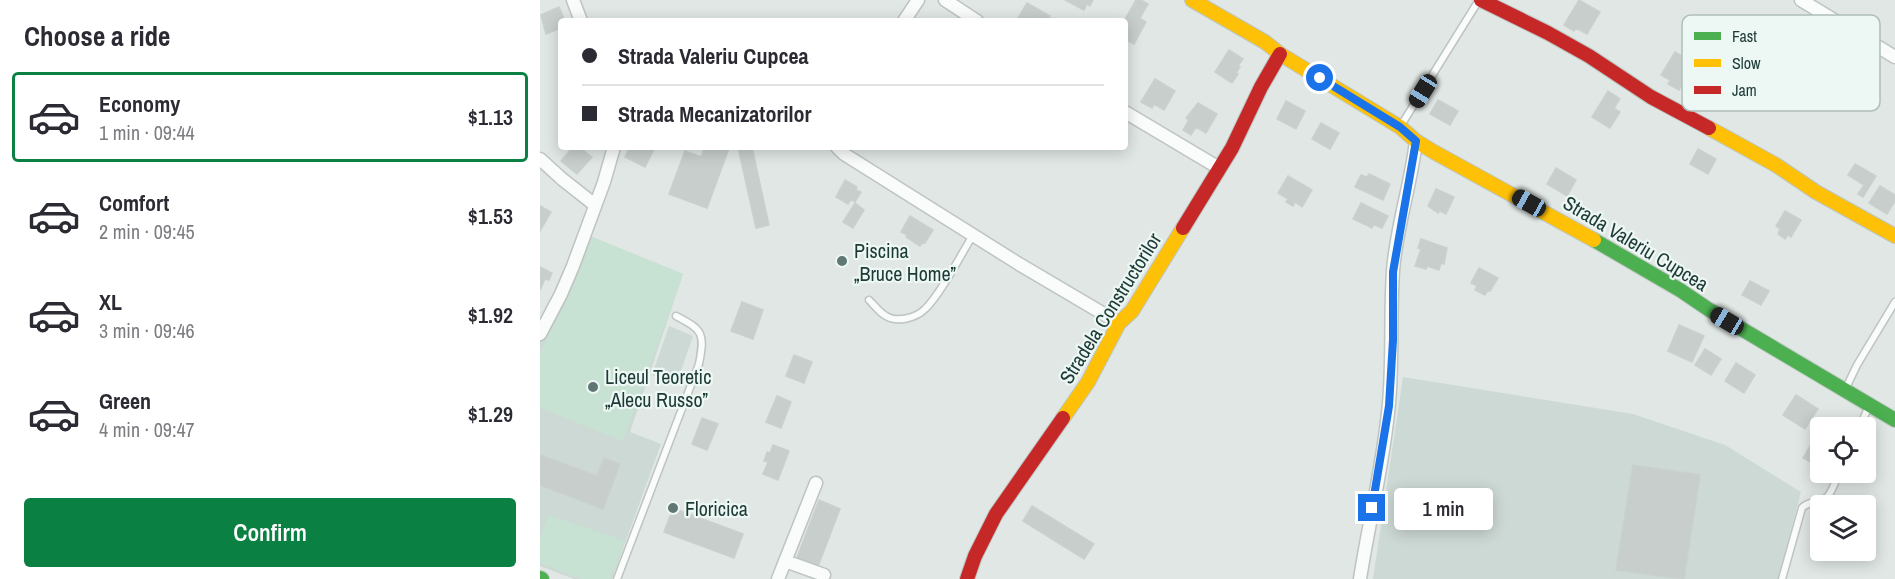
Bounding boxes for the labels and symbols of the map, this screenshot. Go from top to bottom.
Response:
legend [1682,15,1880,111]
text: Fast [1732,25,1757,47]
text: Slow [1732,52,1761,74]
route start [1306,64,1333,91]
car [1406,71,1440,111]
text: Jam [1732,79,1757,101]
car [1509,186,1549,220]
street label: Strada Valeriu Cupcea [1558,189,1714,297]
street label: Stradela Constructorilor [1053,227,1168,389]
place label: Piscina „Bruce Home” [854,237,957,287]
marker: Piscina „Bruce Home” [835,254,849,268]
car [1707,304,1747,338]
place label: Liceul Teoretic „Alecu Russo” [605,363,711,413]
marker: Liceul Teoretic „Alecu Russo” [586,380,600,394]
callout: 1 min [1393,487,1492,529]
route end [1358,494,1385,521]
place label: Floricica [685,495,748,522]
marker: Floricica [666,501,680,515]

